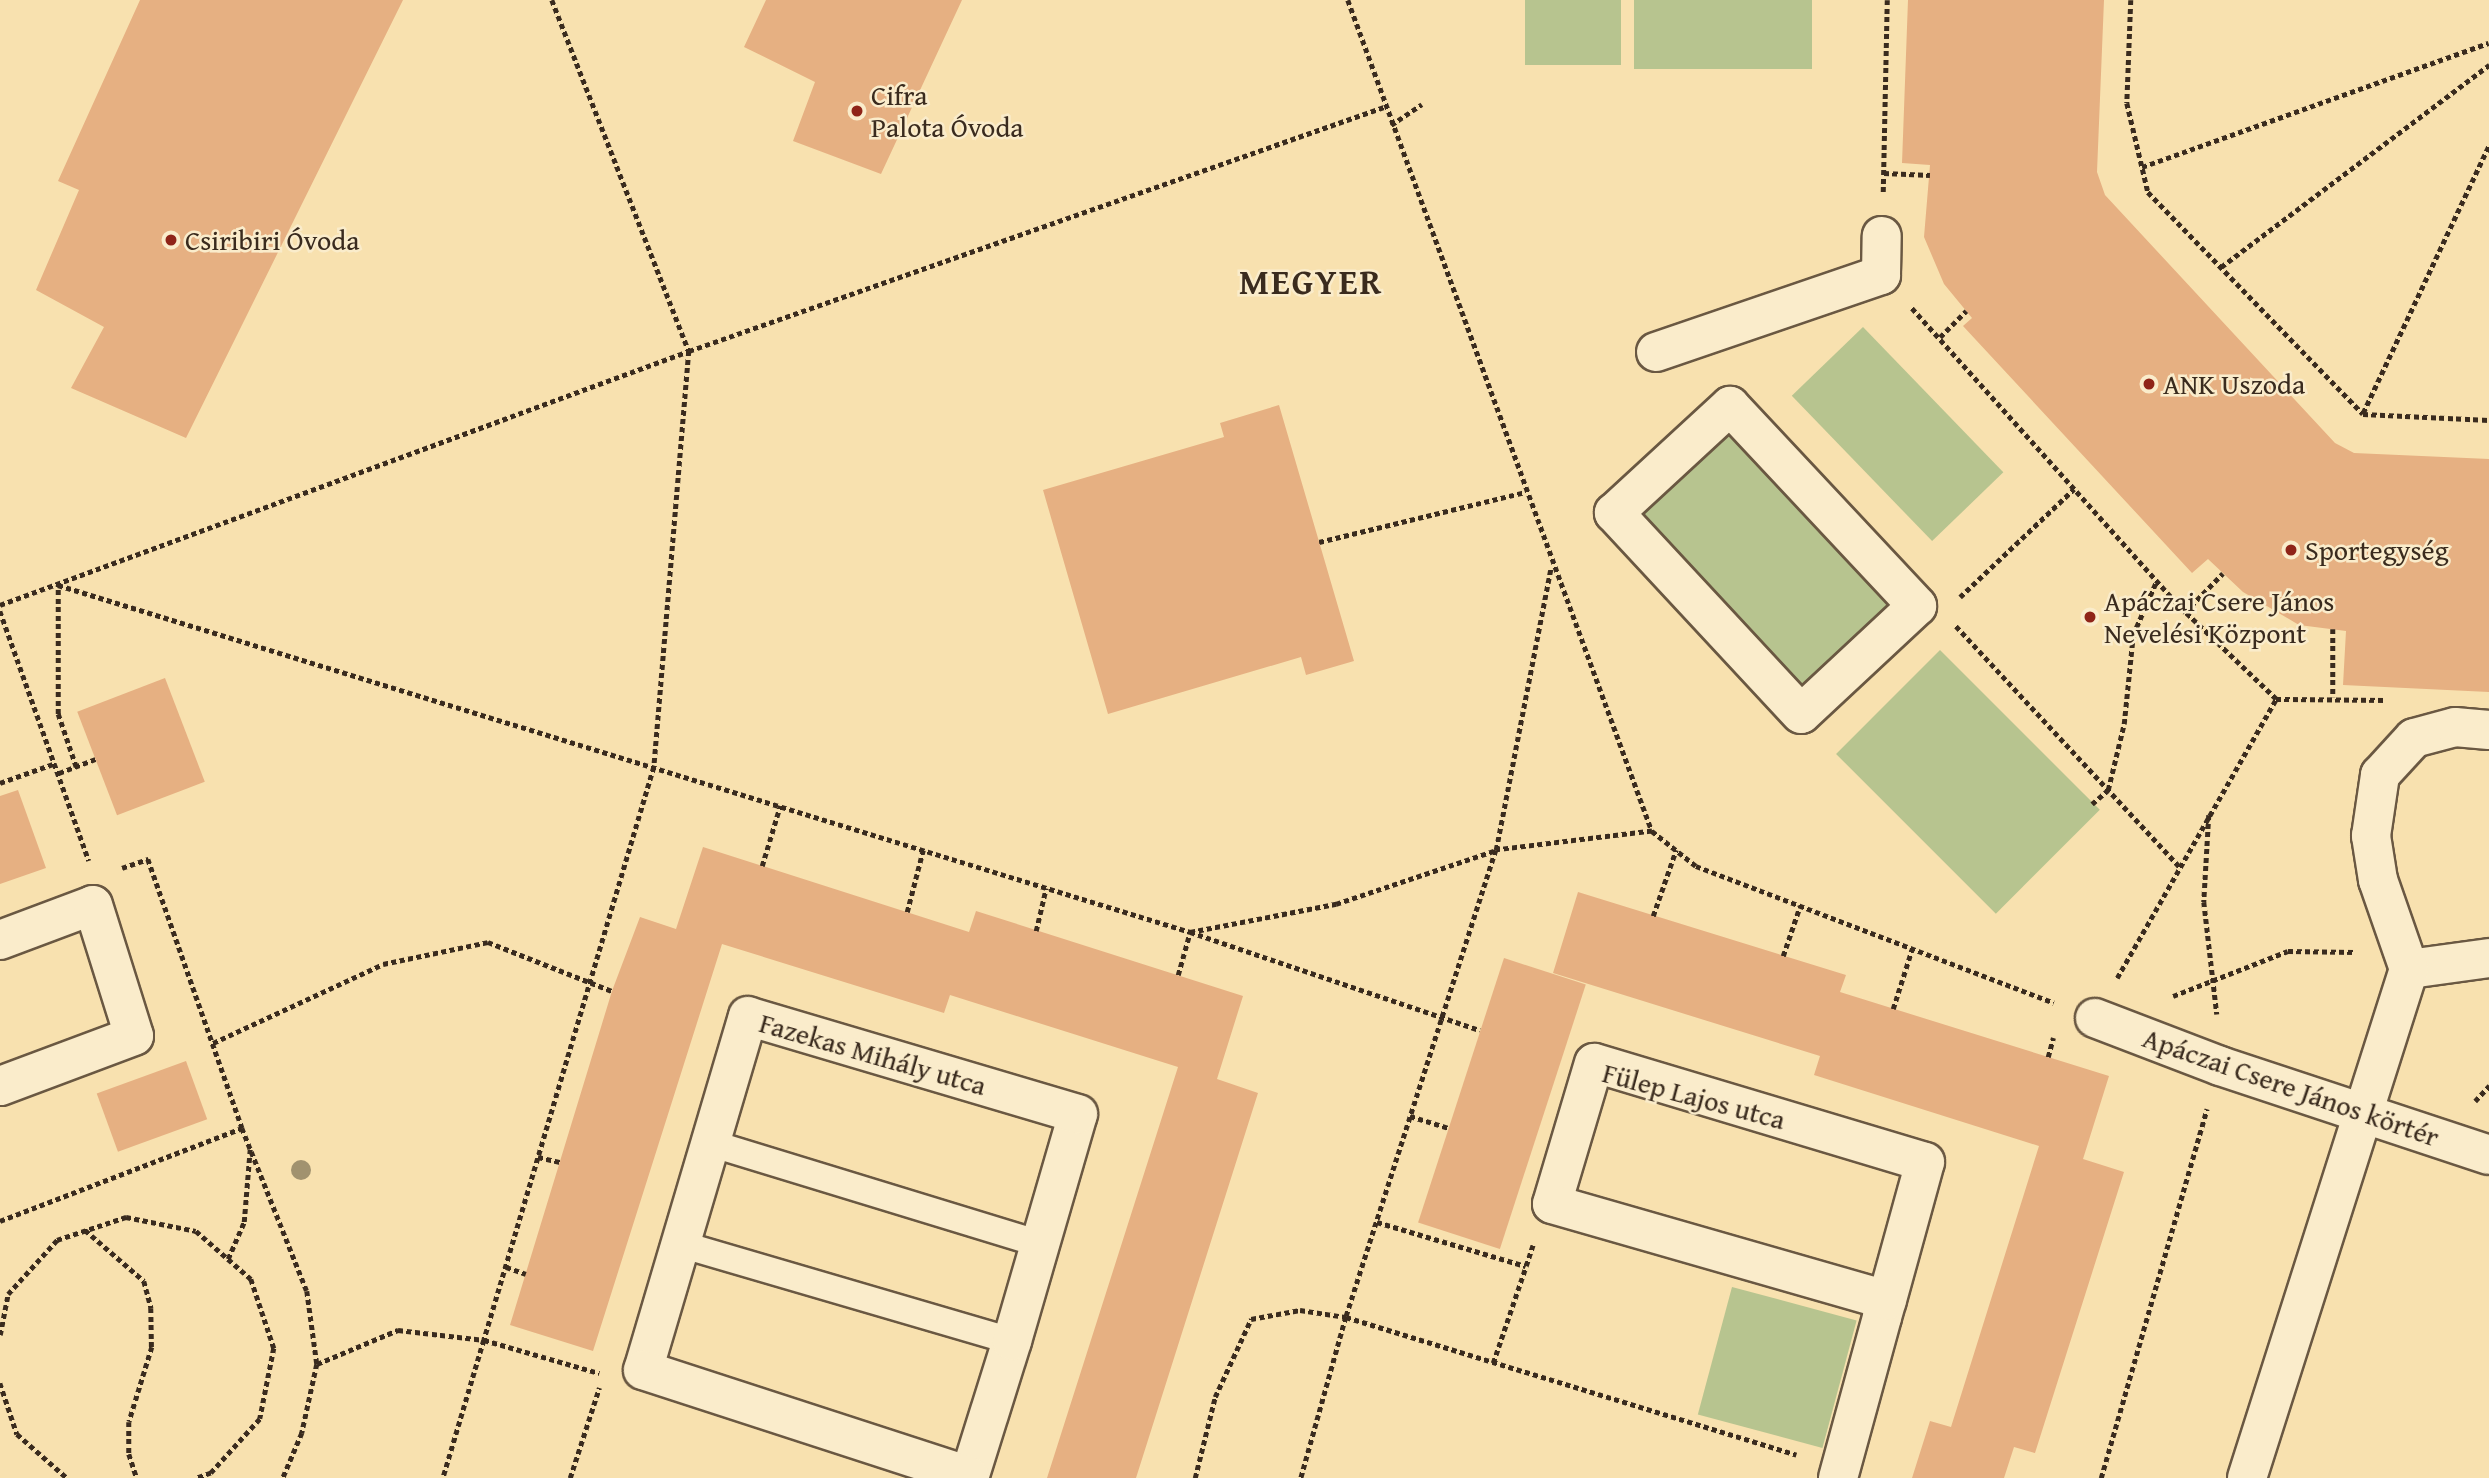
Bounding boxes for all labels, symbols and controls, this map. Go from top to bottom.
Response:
place label: Cifra Palota Óvoda [871,78,1024,144]
marker: Cifra Palota Óvoda [849,103,865,119]
place label: Csiribiri Óvoda [185,223,359,257]
marker: Csiribiri Óvoda [163,232,179,248]
district label: MEGYER [1240,261,1382,303]
place label: ANK Uszoda [2163,367,2305,401]
marker: ANK Uszoda [2141,376,2157,392]
place label: Sportegység [2305,533,2449,567]
marker: Sportegység [2283,542,2299,558]
place label: Apáczai Csere János Nevelési Központ [2104,584,2334,650]
marker: Apáczai Csere János Nevelési Központ [2082,609,2098,625]
street label: Fazekas Mihály utca [756,1006,990,1102]
street label: Apáczai Csere János körtér [2138,1020,2444,1154]
street label: Fülep Lajos utca [1599,1055,1789,1137]

